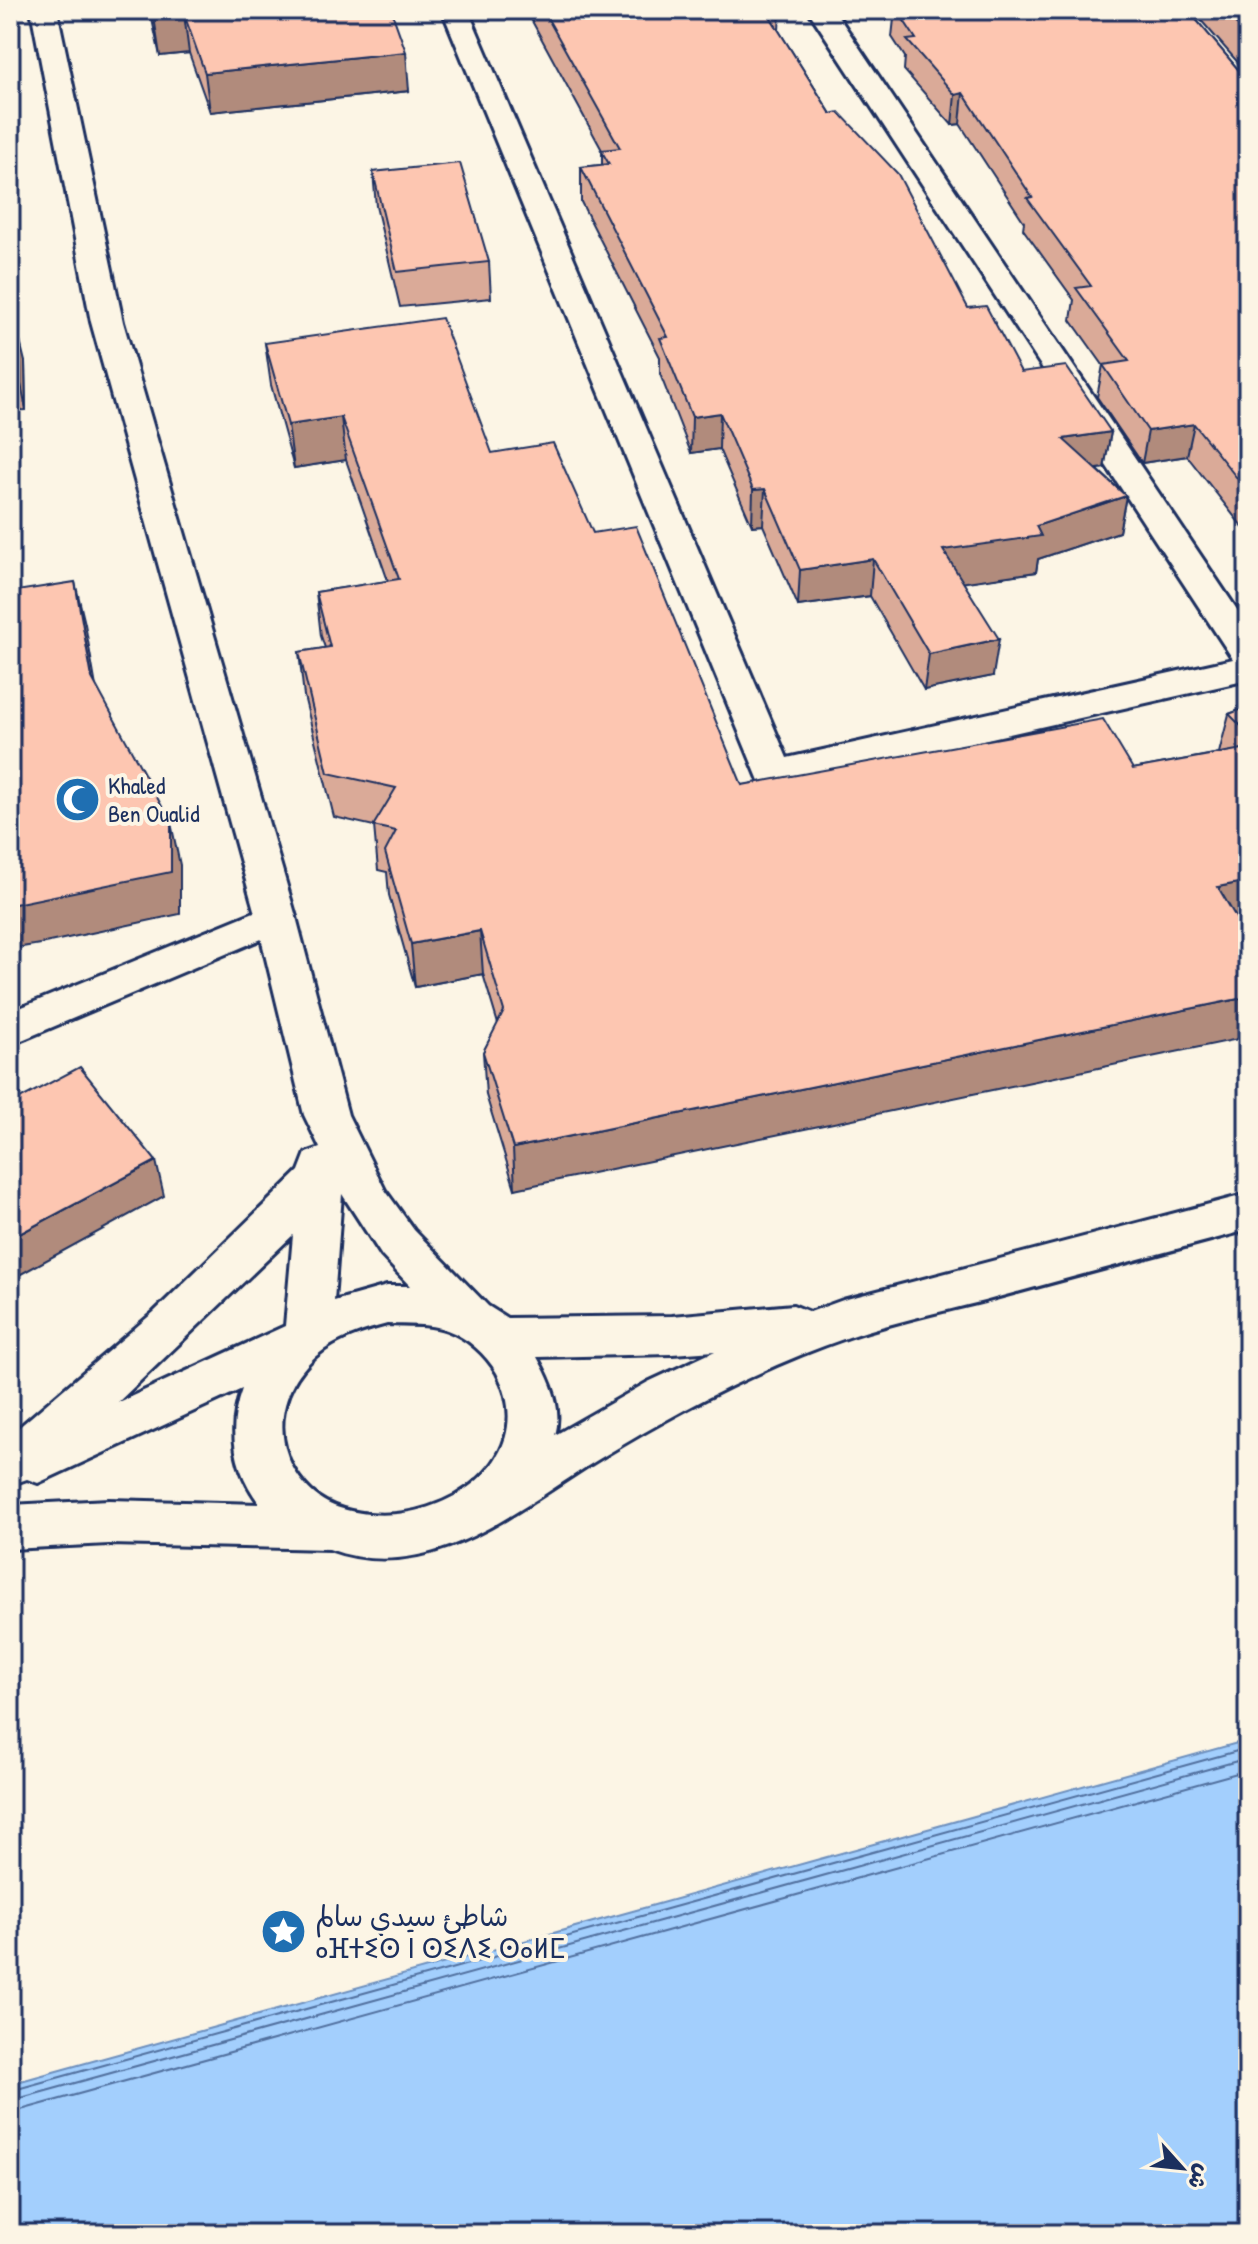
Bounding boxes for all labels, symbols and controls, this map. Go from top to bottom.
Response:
place label: Khaled Ben Oualid [108,769,200,829]
mosque icon: Khaled Ben Oualid [53,776,101,824]
place label: شاطئ سيدي سالم ⴰⴼⵜⵉⵙ ⵏ ⵙⵉⴷⵉ ⵙⴰⵍⵎ [315,1897,566,1967]
place icon: شاطئ سيدي سالم ⴰⴼⵜⵉⵙ ⵏ ⵙⵉⴷⵉ ⵙⴰⵍⵎ [260,1908,308,1956]
north arrow [1142,2128,1222,2208]
text: ش [1181,2159,1219,2195]

